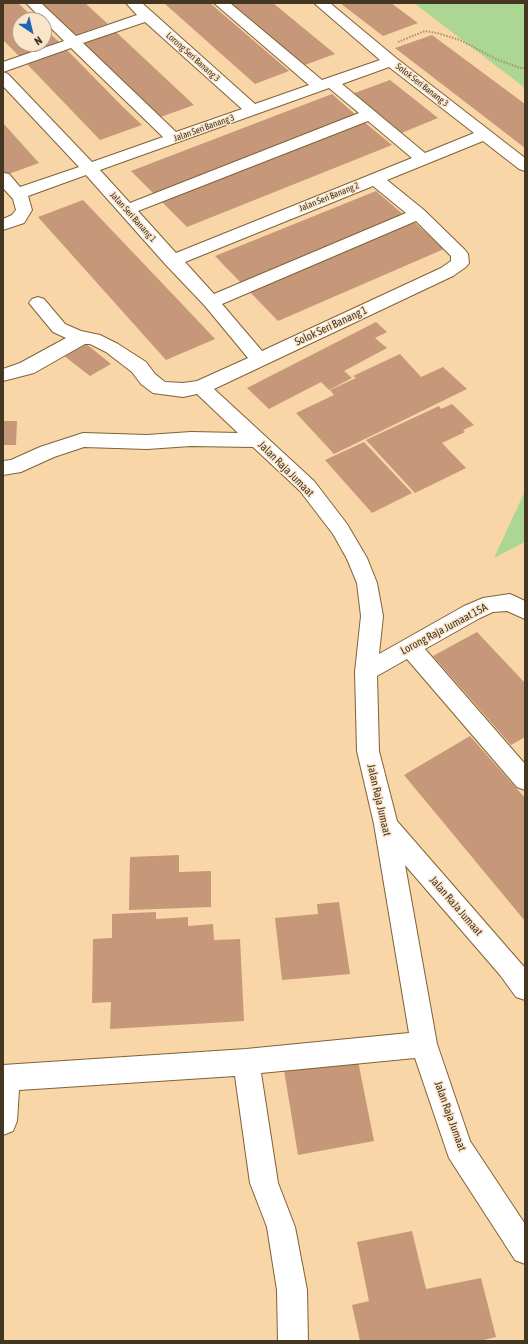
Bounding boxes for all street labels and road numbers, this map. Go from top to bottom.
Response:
street label: Lorong Seri Banang 3 [164,30,222,84]
street label: Solok Seri Banang 3 [393,61,451,109]
street label: Jalan Seri Banang 3 [172,112,236,144]
street label: Jalan Seri Banang 2 [297,180,361,214]
street label: Jalan Seri Banang 1 [108,190,158,244]
street label: Solok Seri Banang 1 [293,303,369,349]
street label: Jalan Raja Jumaat [255,438,317,500]
street label: Lorong Raja Jumaat 15A [398,601,490,657]
street label: Jalan Raja Jumaat [364,763,394,837]
street label: Jalan RaJa Jumaat [427,874,485,938]
street label: Jalan Raja Jumaat [431,1079,469,1153]

